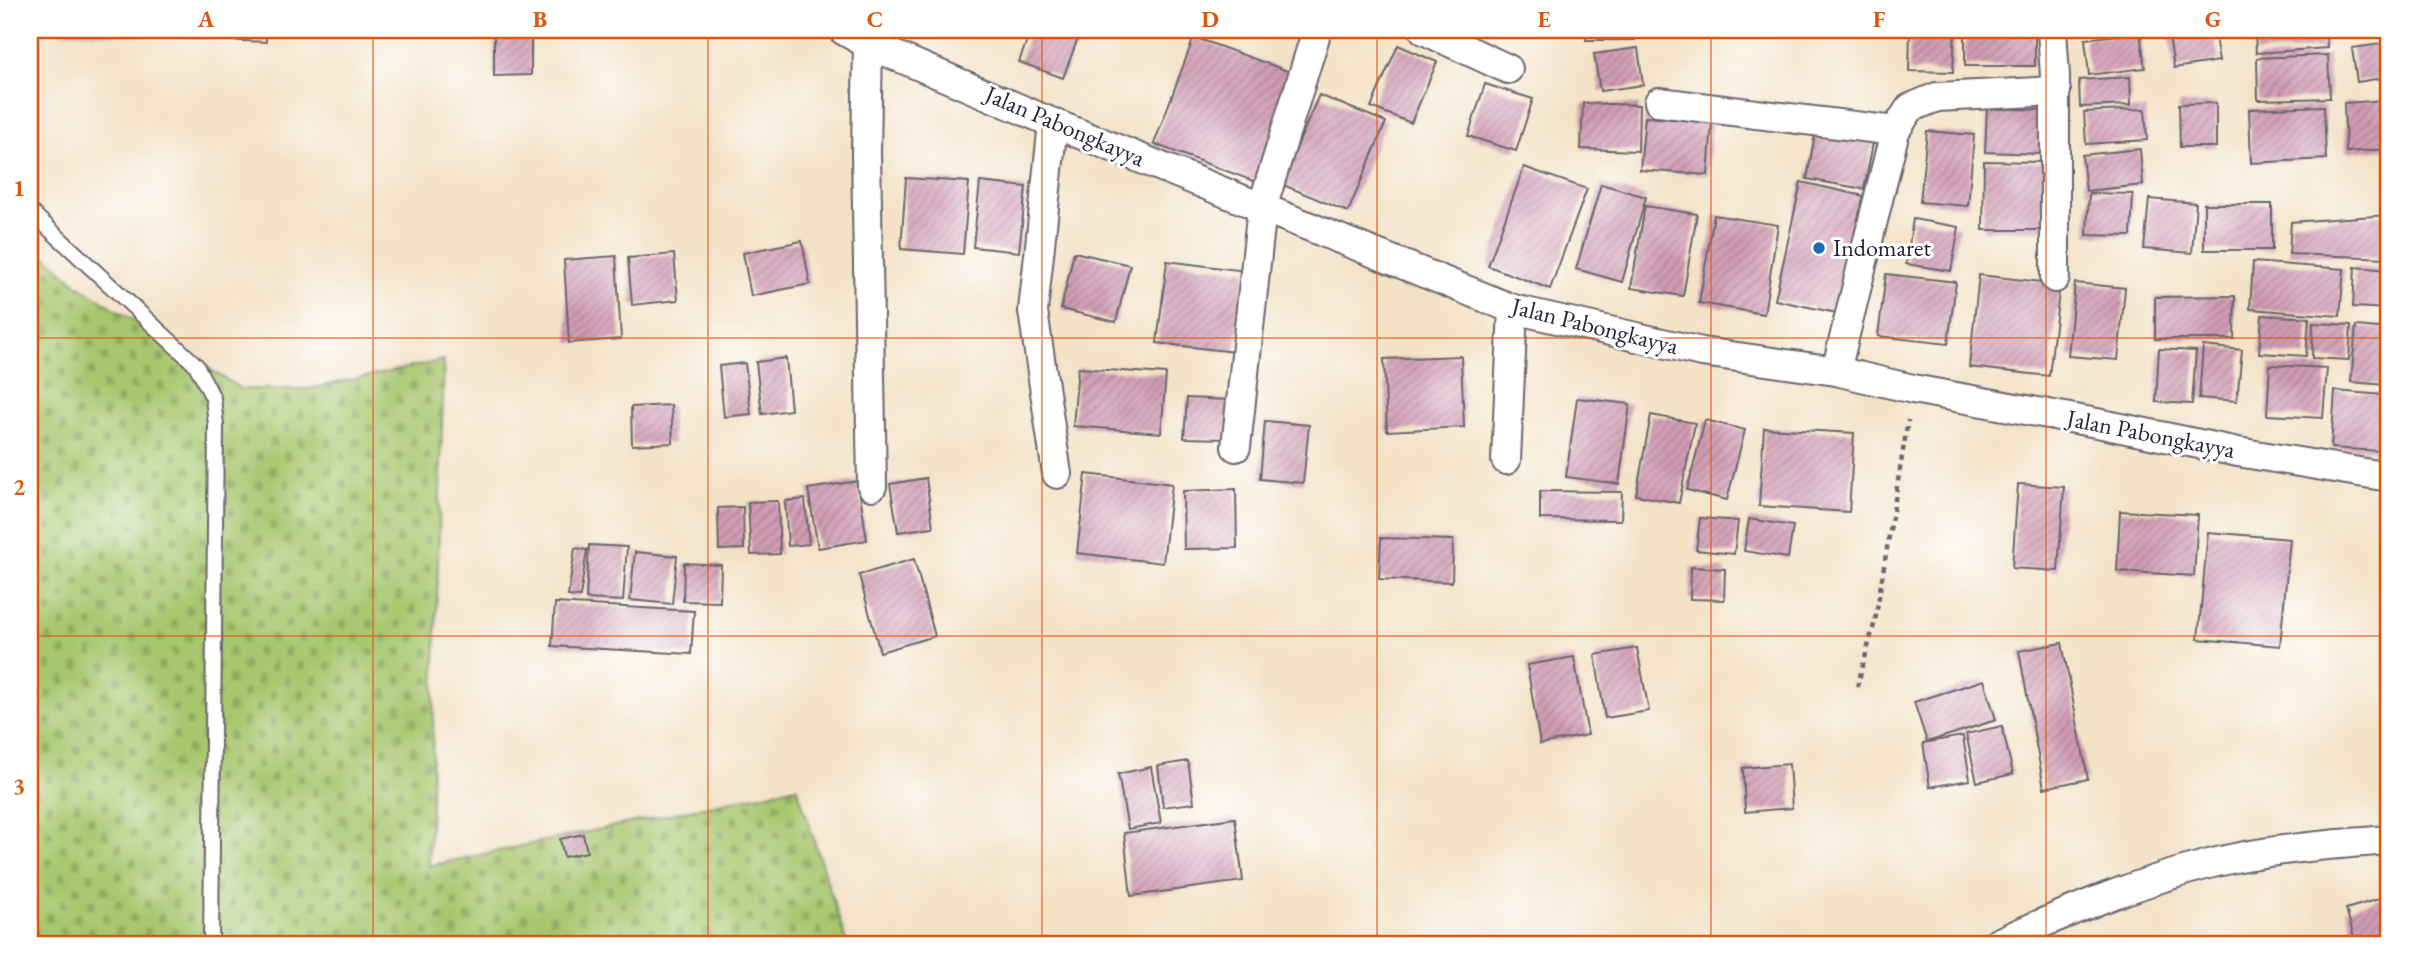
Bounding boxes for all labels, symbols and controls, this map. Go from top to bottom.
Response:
text: A [197,4,215,34]
text: B [533,4,547,34]
text: C [867,4,883,34]
text: D [1201,4,1219,34]
text: E [1537,4,1551,34]
text: F [1873,4,1886,34]
text: G [2205,4,2221,34]
street label: Jalan Pabongkayya [979,77,1150,173]
text: 1 [13,173,25,203]
place label: Indomaret [1833,232,1931,263]
marker: Indomaret [1811,240,1827,256]
street label: Jalan Pabongkayya [1507,289,1682,361]
street label: Jalan Pabongkayya [2063,402,2238,465]
text: 2 [13,472,25,502]
text: 3 [13,771,25,801]

